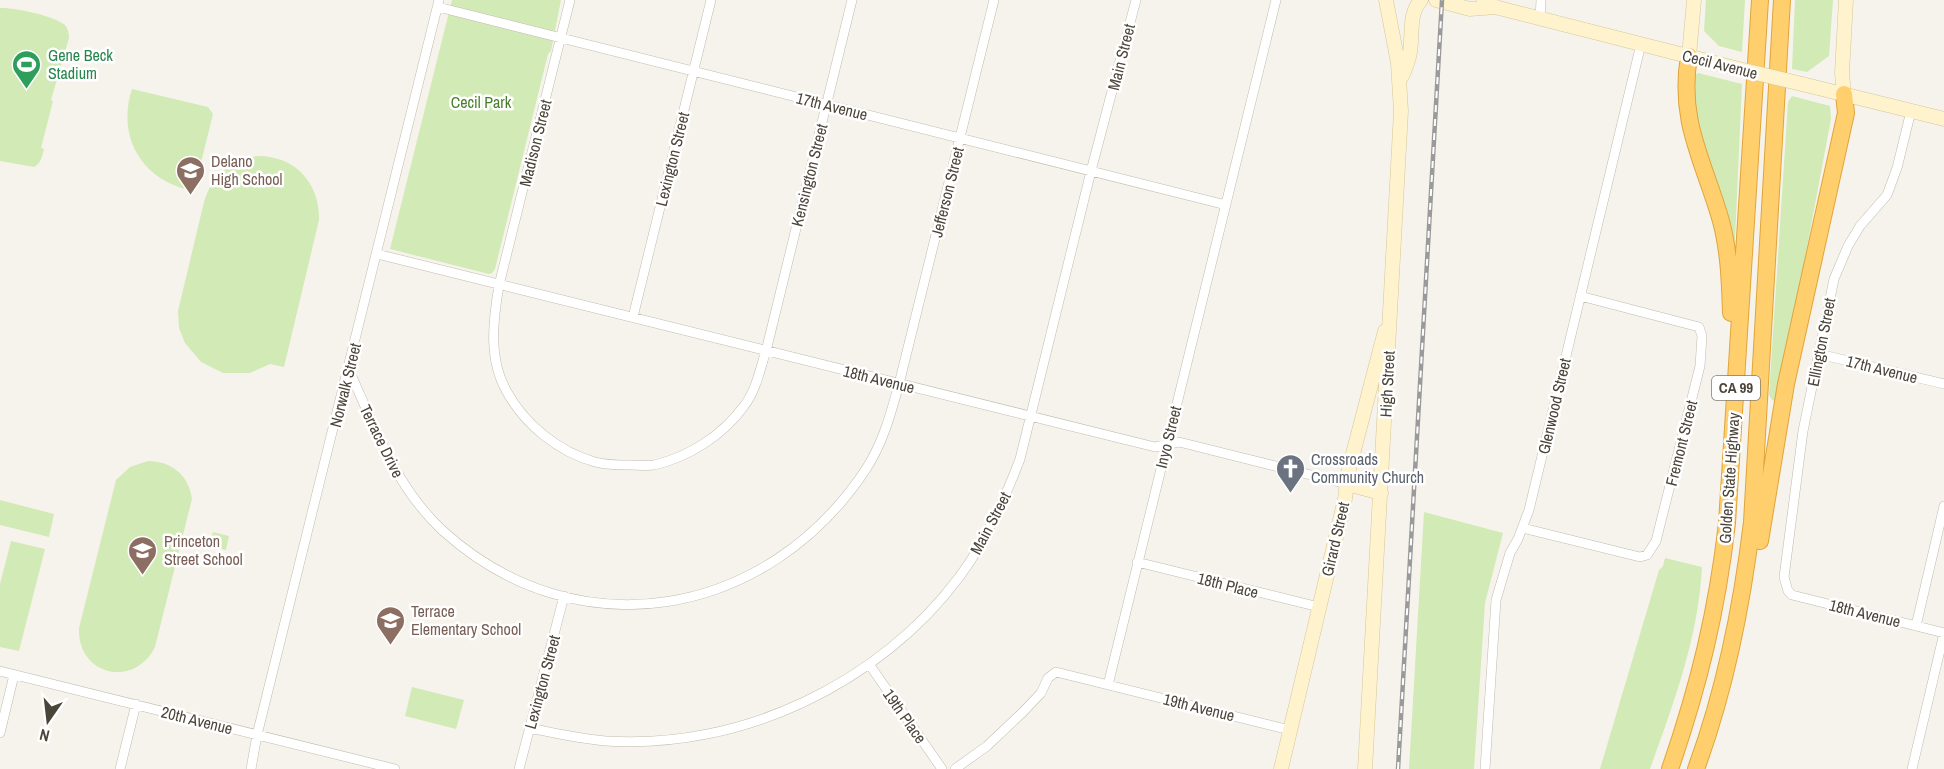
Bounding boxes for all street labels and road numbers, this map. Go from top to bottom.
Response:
street label: Main Street [1102,21,1140,93]
street label: Cecil Avenue [1680,44,1760,84]
street label: 17th Avenue [794,87,870,125]
street label: Madison Street [514,97,557,189]
street label: Lexington Street [650,109,694,208]
street label: Kensington Street [786,121,832,229]
street label: Jefferson Street [925,144,969,239]
street label: Ellington Street [1802,296,1840,388]
street label: Norwalk Street [324,340,366,429]
street label: High Street [1374,350,1400,418]
street label: 17th Avenue [1844,350,1920,388]
street label: Glenwood Street [1532,356,1576,456]
street label: 18th Avenue [841,360,917,398]
road number: CA 99 [1712,376,1760,400]
street label: Fremont Street [1660,398,1702,488]
street label: Terrace Drive [355,401,409,481]
street label: Inyo Street [1150,403,1186,470]
street label: Golden State Highway [1713,411,1745,544]
street label: Main Street [964,488,1016,558]
street label: Girard Street [1316,499,1354,578]
street label: 18th Place [1195,567,1261,603]
street label: 18th Avenue [1827,594,1903,632]
street label: Lexington Street [519,632,565,731]
street label: 19th Place [878,684,932,748]
street label: 19th Avenue [1161,688,1237,726]
street label: 20th Avenue [159,701,235,739]

